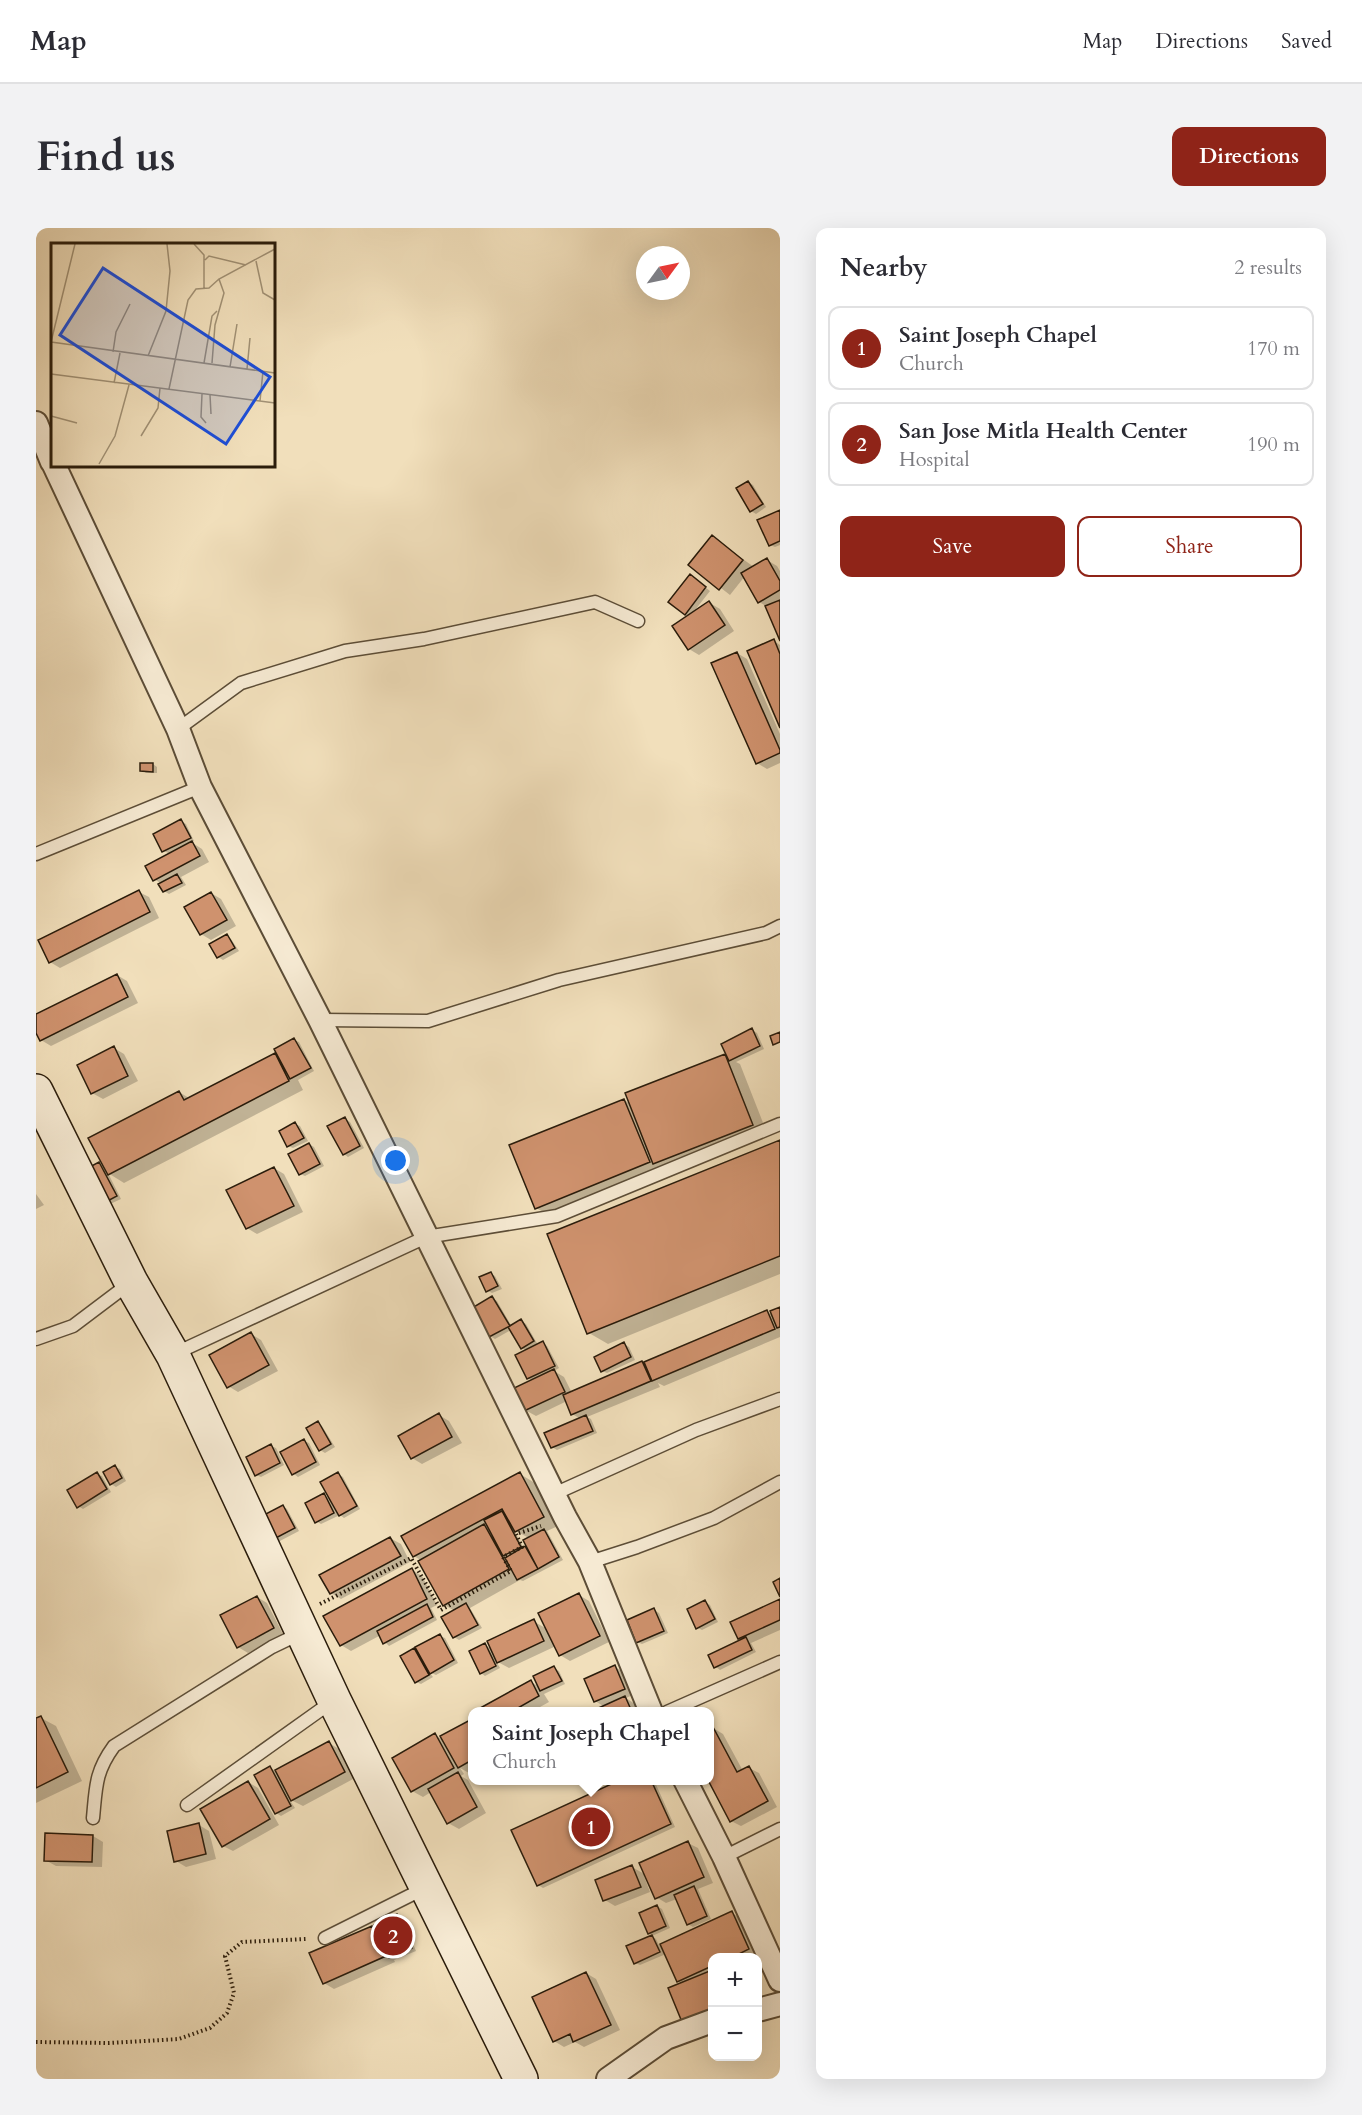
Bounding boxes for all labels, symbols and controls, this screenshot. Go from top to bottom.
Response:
text: Map [30,22,87,60]
text: Map [1082,27,1122,56]
text: Directions [1155,27,1248,56]
text: Saved [1281,27,1332,56]
button: Directions [1172,127,1326,186]
text: Find us [36,128,176,185]
inset map [51,243,274,466]
north arrow [636,246,690,300]
text: Nearby [840,250,928,285]
text: 2 results [1234,254,1302,281]
text: Saint Joseph Chapel [899,320,1097,350]
text: 1 [856,335,867,362]
text: 170 m [1247,335,1300,362]
text: Church [899,350,964,377]
text: San Jose Mitla Health Center [899,416,1187,446]
text: 2 [856,431,867,458]
text: 190 m [1247,431,1300,458]
text: Hospital [899,446,970,473]
button: Save [840,516,1065,577]
button: Share [1077,516,1302,577]
your location [381,1146,410,1175]
popup [468,1707,714,1785]
text: Saint Joseph Chapel [492,1718,690,1748]
text: Church [492,1748,557,1775]
pin: 1 [572,1804,610,1850]
pin: 2 [374,1914,412,1958]
map controls [708,1953,762,2061]
button: + [708,1953,762,2007]
button: − [708,2007,762,2061]

